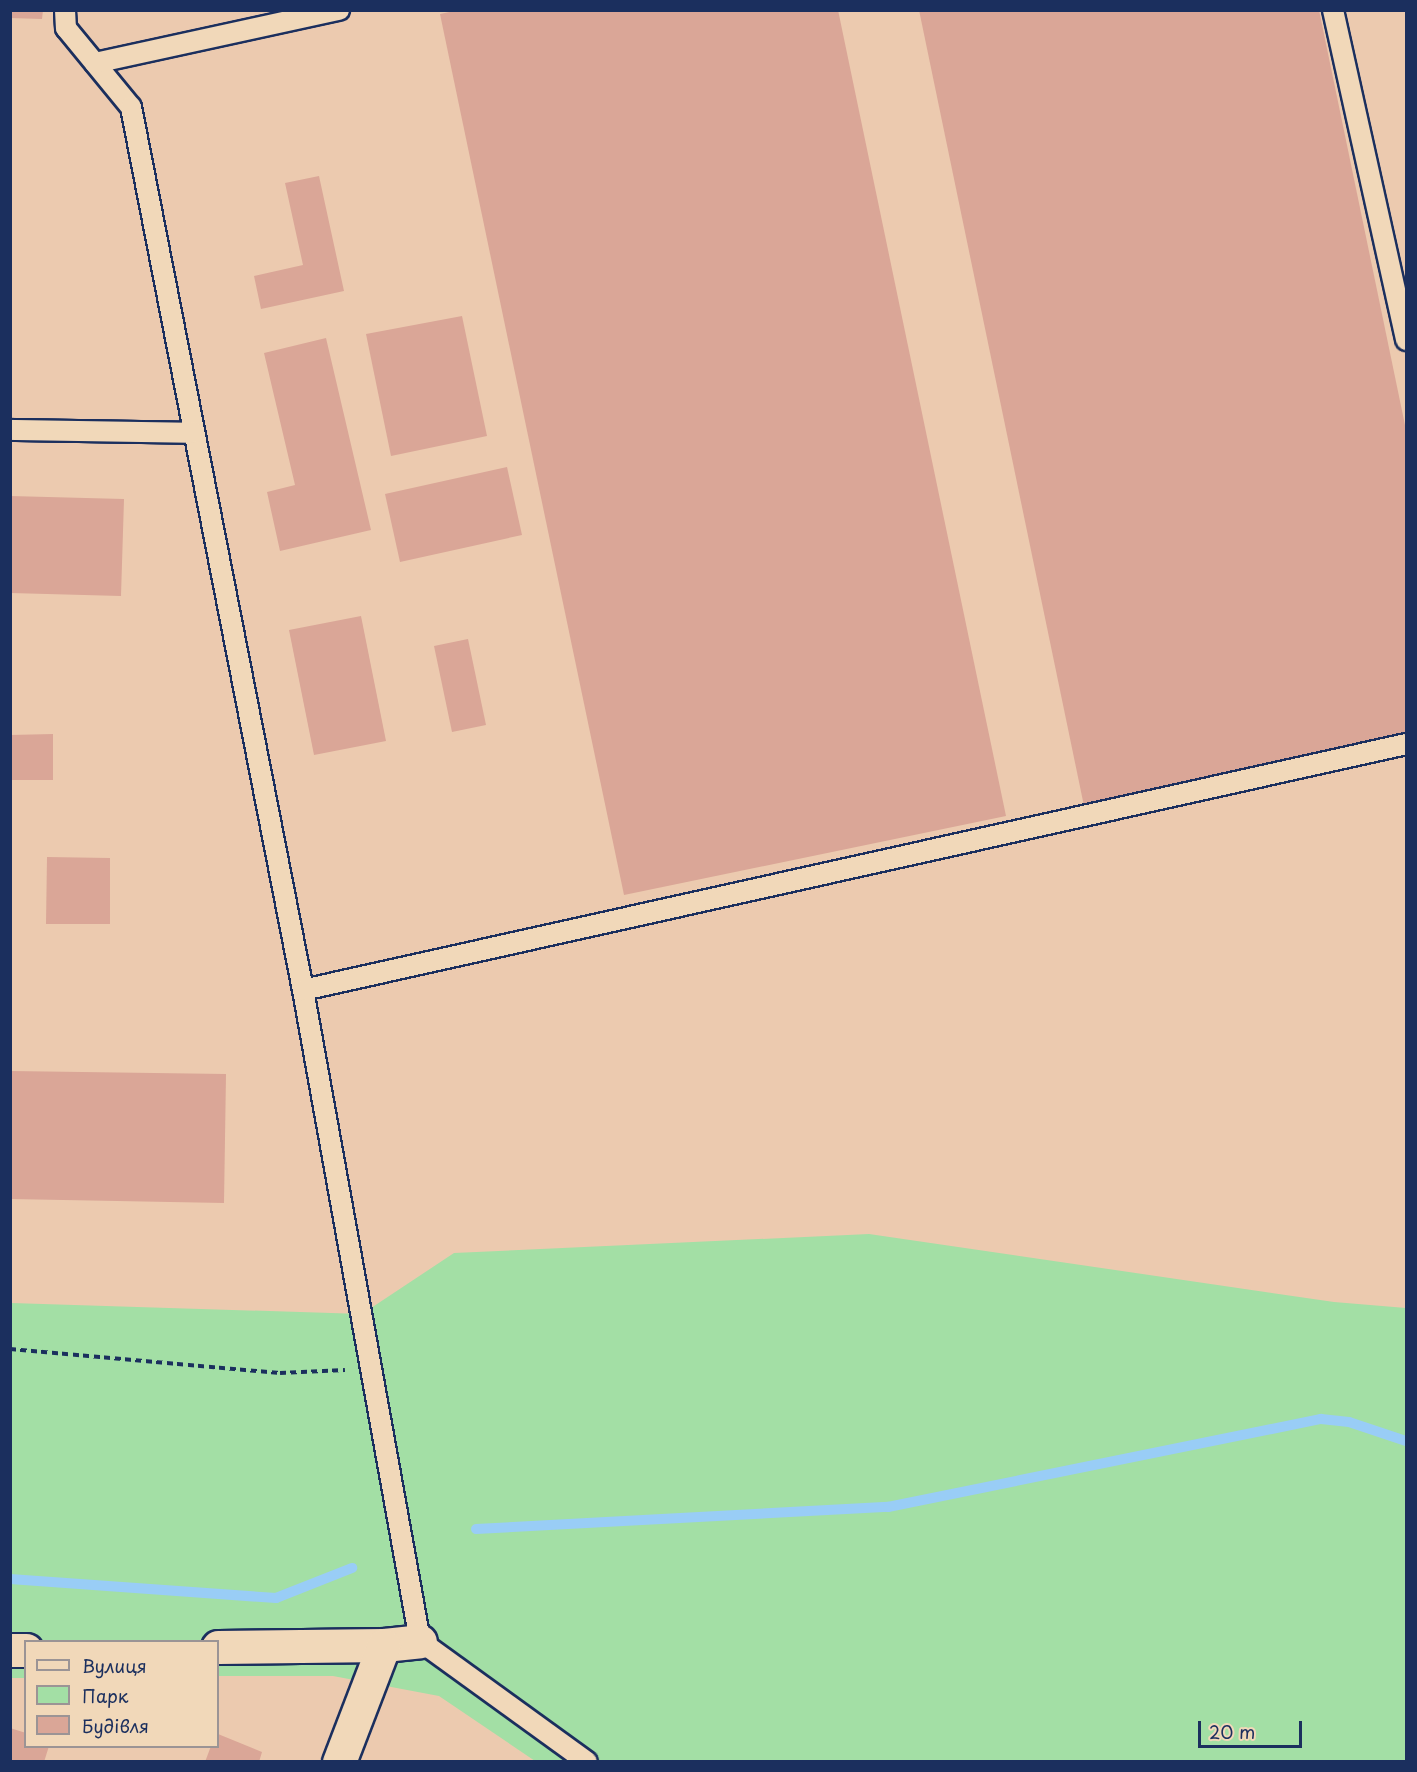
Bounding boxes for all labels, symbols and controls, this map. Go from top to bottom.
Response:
legend [24,1640,219,1748]
text: Вулиця [82,1652,147,1679]
text: Парк [82,1682,128,1709]
scale bar [1201,1709,1304,1747]
text: Будівля [82,1712,149,1739]
text: 20 m [1209,1718,1255,1745]

